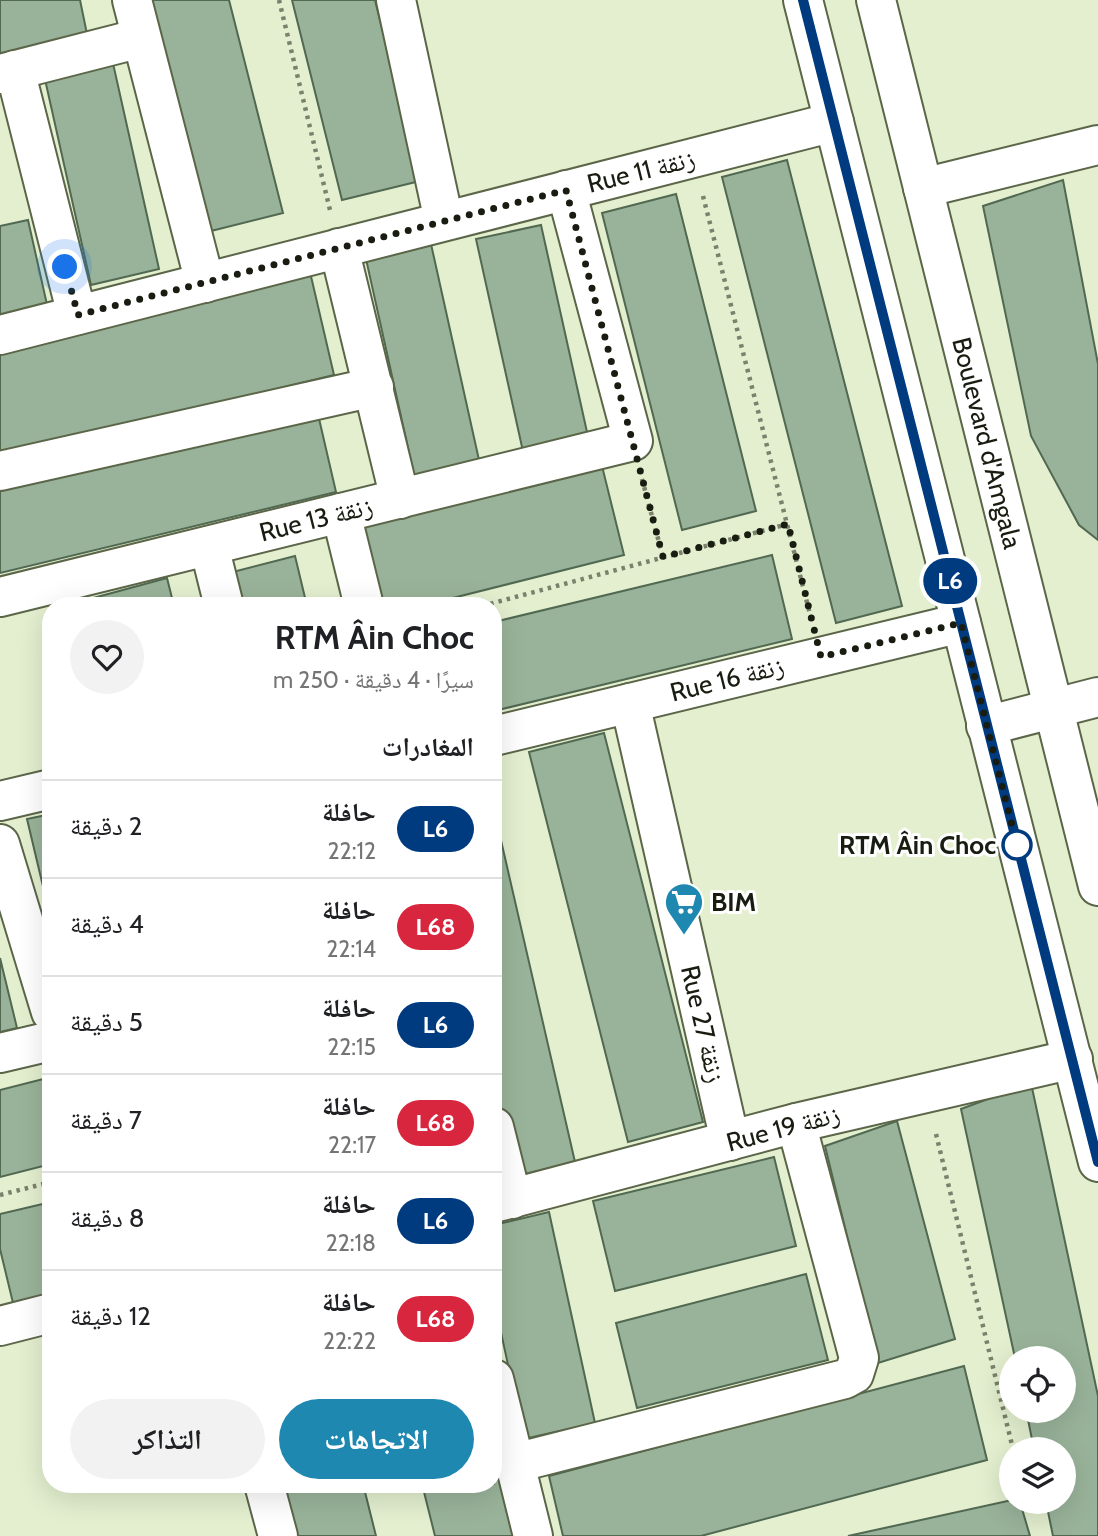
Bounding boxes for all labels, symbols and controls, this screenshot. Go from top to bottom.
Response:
street label: Rue 11 زنقة [584,142,698,200]
your location [47,249,82,284]
street label: Boulevard d'Amgala [945,334,1029,552]
street label: Rue 13 زنقة [256,489,376,549]
line badge: L6 [918,558,982,604]
text: L6 [937,566,963,595]
text: RTM Âin Choc [275,617,474,657]
button: heart [70,620,144,694]
street label: Rue 16 زنقة [667,649,787,709]
text: سيرًا · 4 دقيقة · 250 m [273,666,474,694]
text: المغادرات [382,731,474,763]
text: حافلة [322,796,376,828]
text: 2 دقيقة [70,810,142,842]
text: L6 [423,814,448,843]
place label: RTM Âin Choc [839,829,996,861]
marker: RTM Âin Choc [1002,830,1032,860]
text: 22:12 [328,837,376,865]
supermarket icon: BIM [663,881,705,936]
place label: BIM [711,886,756,918]
text: حافلة [322,894,376,926]
text: 4 دقيقة [70,908,144,940]
text: L68 [416,912,455,941]
text: 22:14 [326,935,376,963]
street label: Rue 27 زنقة [674,962,732,1086]
text: حافلة [322,992,376,1024]
text: 5 دقيقة [70,1006,143,1038]
text: L6 [423,1010,448,1039]
text: 22:15 [327,1033,376,1061]
text: حافلة [322,1090,376,1122]
street label: Rue 19 زنقة [723,1097,843,1159]
text: 7 دقيقة [70,1104,142,1136]
text: L68 [416,1108,455,1137]
text: 22:17 [328,1131,376,1159]
text: حافلة [322,1188,376,1220]
text: 8 دقيقة [70,1202,144,1234]
text: L6 [423,1206,448,1235]
text: 22:18 [326,1229,376,1257]
text: حافلة [322,1286,376,1318]
text: 12 دقيقة [70,1300,151,1332]
text: L68 [416,1304,455,1333]
text: 22:22 [323,1327,376,1355]
map controls [999,1346,1076,1514]
button: locate [999,1346,1076,1423]
button: التذاكر [70,1399,265,1479]
button: الاتجاهات [279,1399,474,1479]
button: layers [999,1437,1076,1514]

